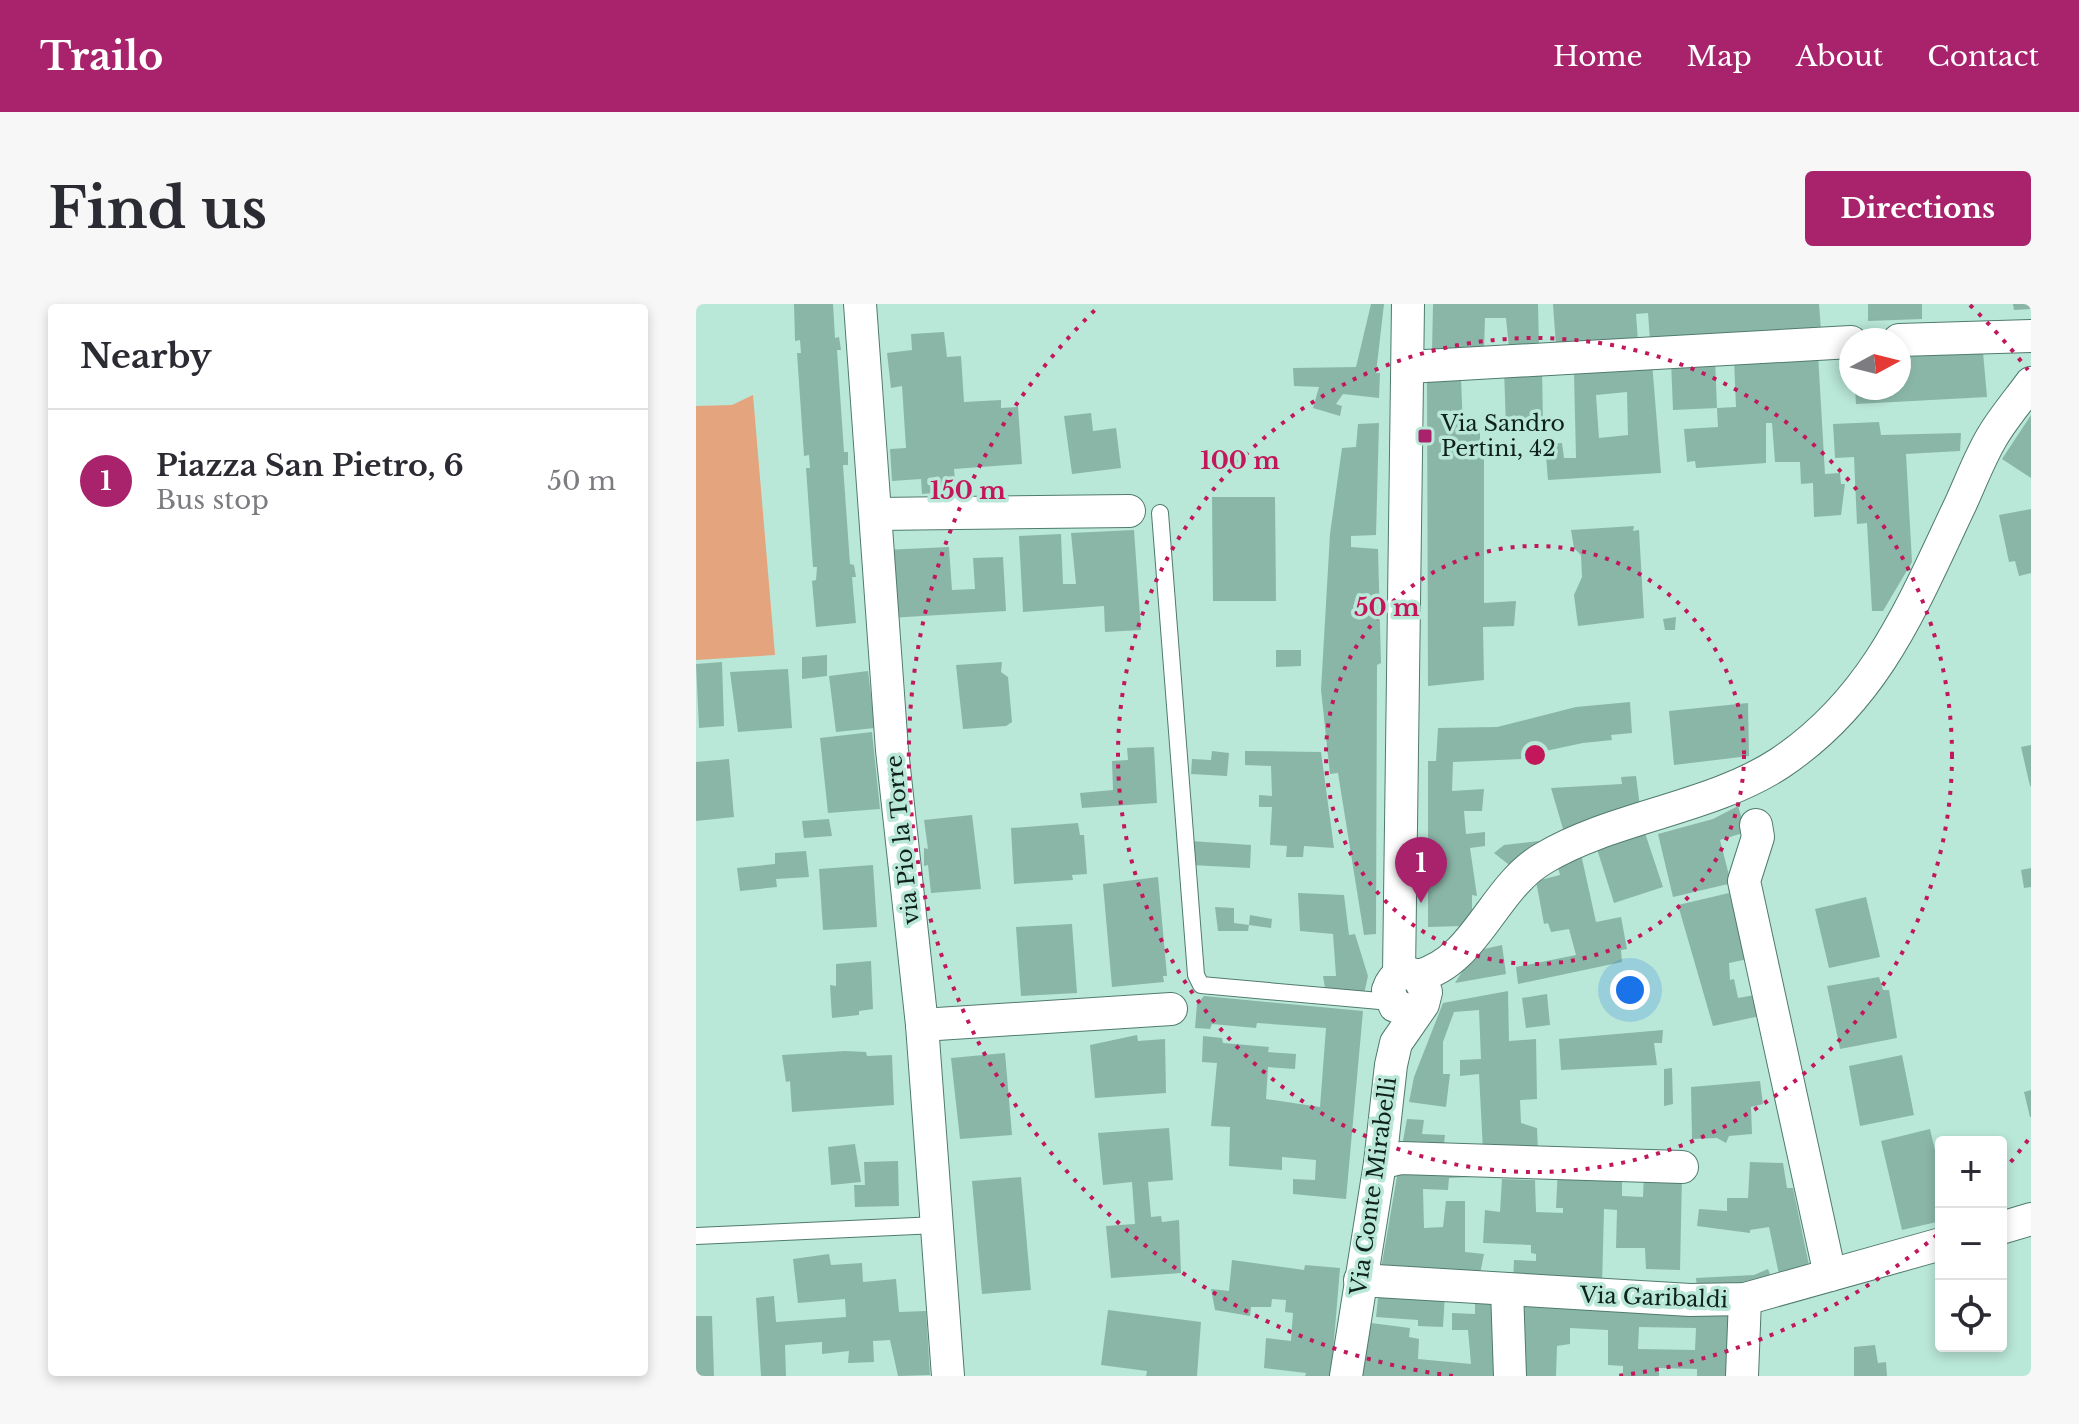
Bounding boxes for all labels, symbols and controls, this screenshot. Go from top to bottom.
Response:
text: Trailo [40,33,163,80]
text: Home [1553,39,1643,74]
text: Map [1687,39,1752,74]
text: About [1796,39,1883,74]
text: Contact [1927,39,2039,74]
button: Directions [1805,171,2031,246]
text: Find us [48,174,267,243]
north arrow [1839,328,1911,400]
text: Nearby [80,335,212,377]
place label: Via Sandro Pertini, 42 [1440,410,1565,462]
marker: Via Sandro Pertini, 42 [1416,427,1434,445]
text: 100 m [1200,446,1280,475]
text: Piazza San Pietro, 6 [156,447,464,484]
text: 1 [100,465,112,497]
text: 50 m [547,465,616,497]
text: 150 m [930,476,1006,505]
text: Bus stop [156,484,269,516]
text: 50 m [1354,593,1420,622]
centre of rings [1521,741,1549,769]
street label: via Pio la Torre [880,754,925,926]
pin: 1 [1395,837,1447,903]
your location [1610,970,1650,1010]
street label: Via Conte Mirabelli [1345,1075,1402,1298]
map controls [1935,1136,2007,1352]
button: + [1935,1136,2007,1208]
button: − [1935,1208,2007,1280]
button: locate [1935,1280,2007,1352]
street label: Via Garibaldi [1578,1281,1729,1314]

